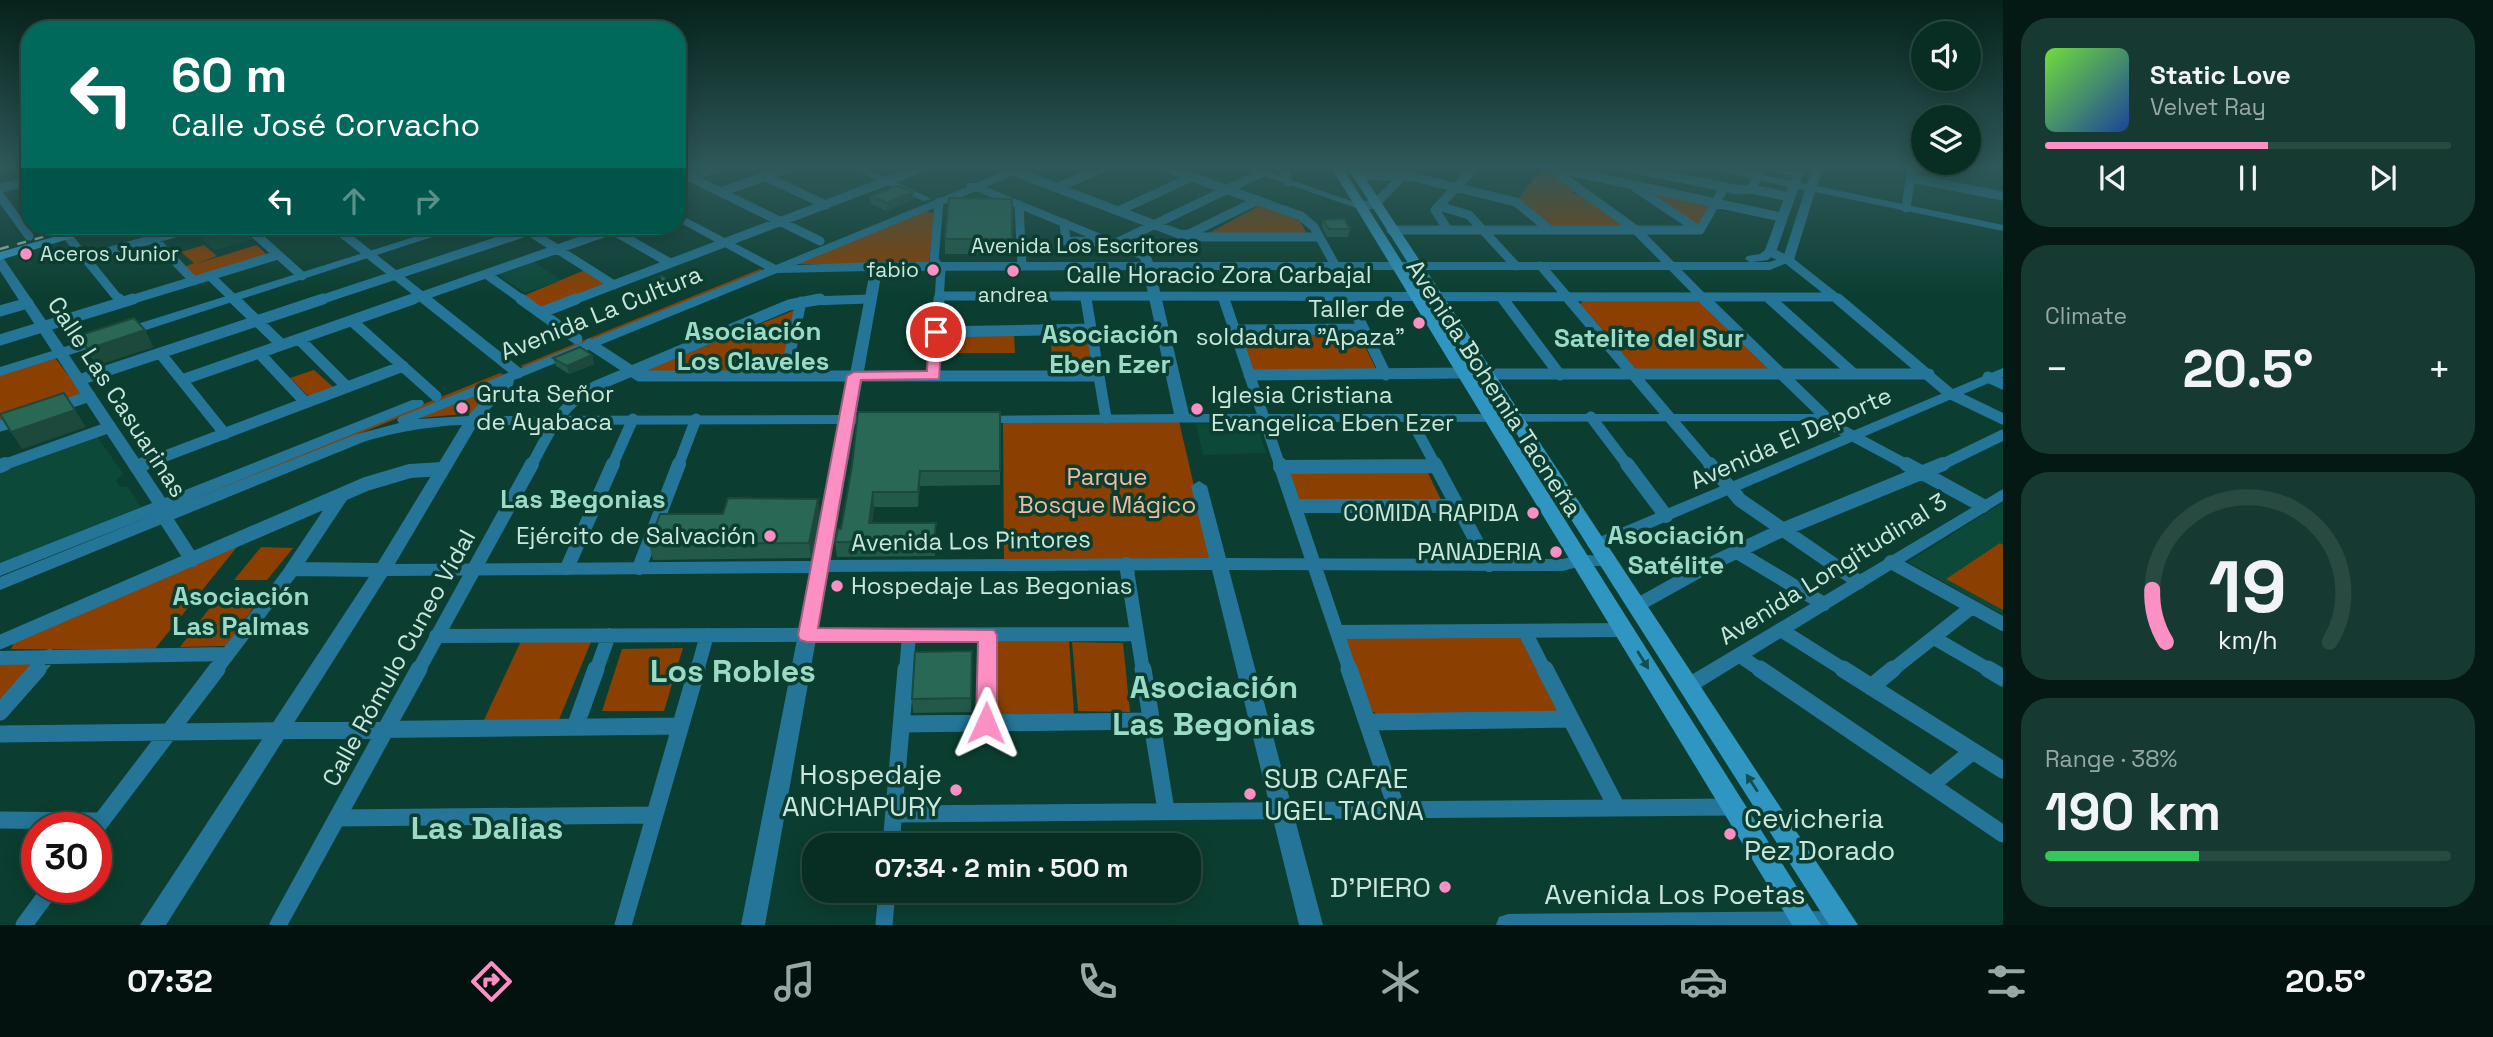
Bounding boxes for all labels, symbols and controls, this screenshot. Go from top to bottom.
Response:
map controls [1911,21,1981,175]
button: sound [1911,21,1981,91]
text: 60 m [171,44,287,106]
icon: left [56,49,147,140]
text: Static Love [2150,58,2291,92]
text: Velvet Ray [2150,92,2266,122]
text: Calle José Corvacho [171,105,480,145]
button: layers [1911,105,1981,175]
icon: previous [2094,159,2132,197]
icon: pause [2229,159,2267,197]
icon: next [2364,159,2402,197]
icon: left [262,182,300,220]
icon: ahead [335,182,373,220]
icon: right [408,182,446,220]
street label: Avenida Los Escritores [971,232,1199,259]
place label: Aceros Junior [40,240,179,267]
marker: Aceros Junior [18,246,34,262]
street label: Avenida Bohemia Tacneña [1400,253,1589,522]
place label: fabio [866,256,919,283]
street label: Avenida La Cultura [496,258,706,367]
street label: Calle Horacio Zora Carbajal [1066,259,1372,290]
marker: fabio [925,262,941,278]
marker: andrea [1005,263,1021,279]
place label: andrea [978,281,1048,308]
street label: Calle Las Casuarinas [41,290,194,503]
place label: Taller de soldadura "Apaza" [1196,293,1405,352]
text: Climate [2045,301,2127,331]
pin [906,302,966,362]
icon: arrive [917,313,955,351]
district label: Asociación Los Claveles [677,314,829,378]
marker: Taller de soldadura "Apaza" [1411,315,1427,331]
district label: Asociación Eben Ezer [1041,317,1179,381]
district label: Satelite del Sur [1554,321,1744,355]
text: 20.5° [2182,336,2314,402]
text: − [2045,345,2069,393]
text: + [2427,345,2451,393]
place label: Gruta Señor de Ayabaca [476,378,614,437]
place label: Iglesia Cristiana Evangelica Eben Ezer [1211,379,1454,438]
street label: Avenida El Deporte [1685,379,1896,496]
marker: Gruta Señor de Ayabaca [454,400,470,416]
marker: Iglesia Cristiana Evangelica Eben Ezer [1189,401,1205,417]
park label: Parque Bosque Mágico [1018,461,1196,520]
district label: Las Begonias [500,482,666,516]
street label: Avenida Longitudinal 3 [1713,486,1953,651]
place label: COMIDA RAPIDA [1343,497,1519,528]
marker: COMIDA RAPIDA [1525,505,1541,521]
district label: Asociación Satélite [1607,518,1745,582]
place label: Ejército de Salvación [516,520,756,551]
street label: Avenida Los Pintores [851,523,1091,558]
street label: Calle Rómulo Cuneo Vidal [315,524,482,792]
marker: Ejército de Salvación [762,528,778,544]
place label: PANADERIA [1417,536,1542,567]
text: 19 [2209,540,2287,633]
marker: PANADERIA [1548,544,1564,560]
place label: Hospedaje Las Begonias [851,570,1132,601]
marker: Hospedaje Las Begonias [829,578,845,594]
district label: Asociación Las Palmas [172,579,310,643]
text: km/h [2218,624,2278,656]
district label: Los Robles [650,651,816,691]
one-way arrow [1636,651,1649,670]
district label: Asociación Las Begonias [1112,667,1316,744]
position arrow [949,686,1023,760]
text: Range · 38% [2045,744,2177,774]
place label: Hospedaje ANCHAPURY [782,756,942,824]
place label: SUB CAFAE UGEL TACNA [1264,760,1424,828]
one-way arrow [1745,773,1758,793]
text: 190 km [2045,779,2221,845]
marker: Hospedaje ANCHAPURY [948,782,964,798]
marker: SUB CAFAE UGEL TACNA [1242,786,1258,802]
place label: Cevicheria Pez Dorado [1744,800,1895,868]
district label: Las Dalias [411,808,563,848]
speed limit sign: 30 [21,812,112,903]
marker: Cevicheria Pez Dorado [1722,826,1738,842]
text: 07:34 · 2 min · 500 m [875,851,1128,885]
place label: D'PIERO [1330,869,1431,905]
street label: Avenida Los Poetas [1544,876,1806,912]
marker: D'PIERO [1437,879,1453,895]
icon: directions [467,957,516,1006]
icon: music [770,957,819,1006]
icon: phone [1073,957,1122,1006]
icon: climate [1376,957,1425,1006]
icon: car [1679,957,1728,1006]
icon: filters [1982,957,2031,1006]
text: 07:32 [127,961,213,1001]
text: 20.5° [2285,961,2366,1001]

